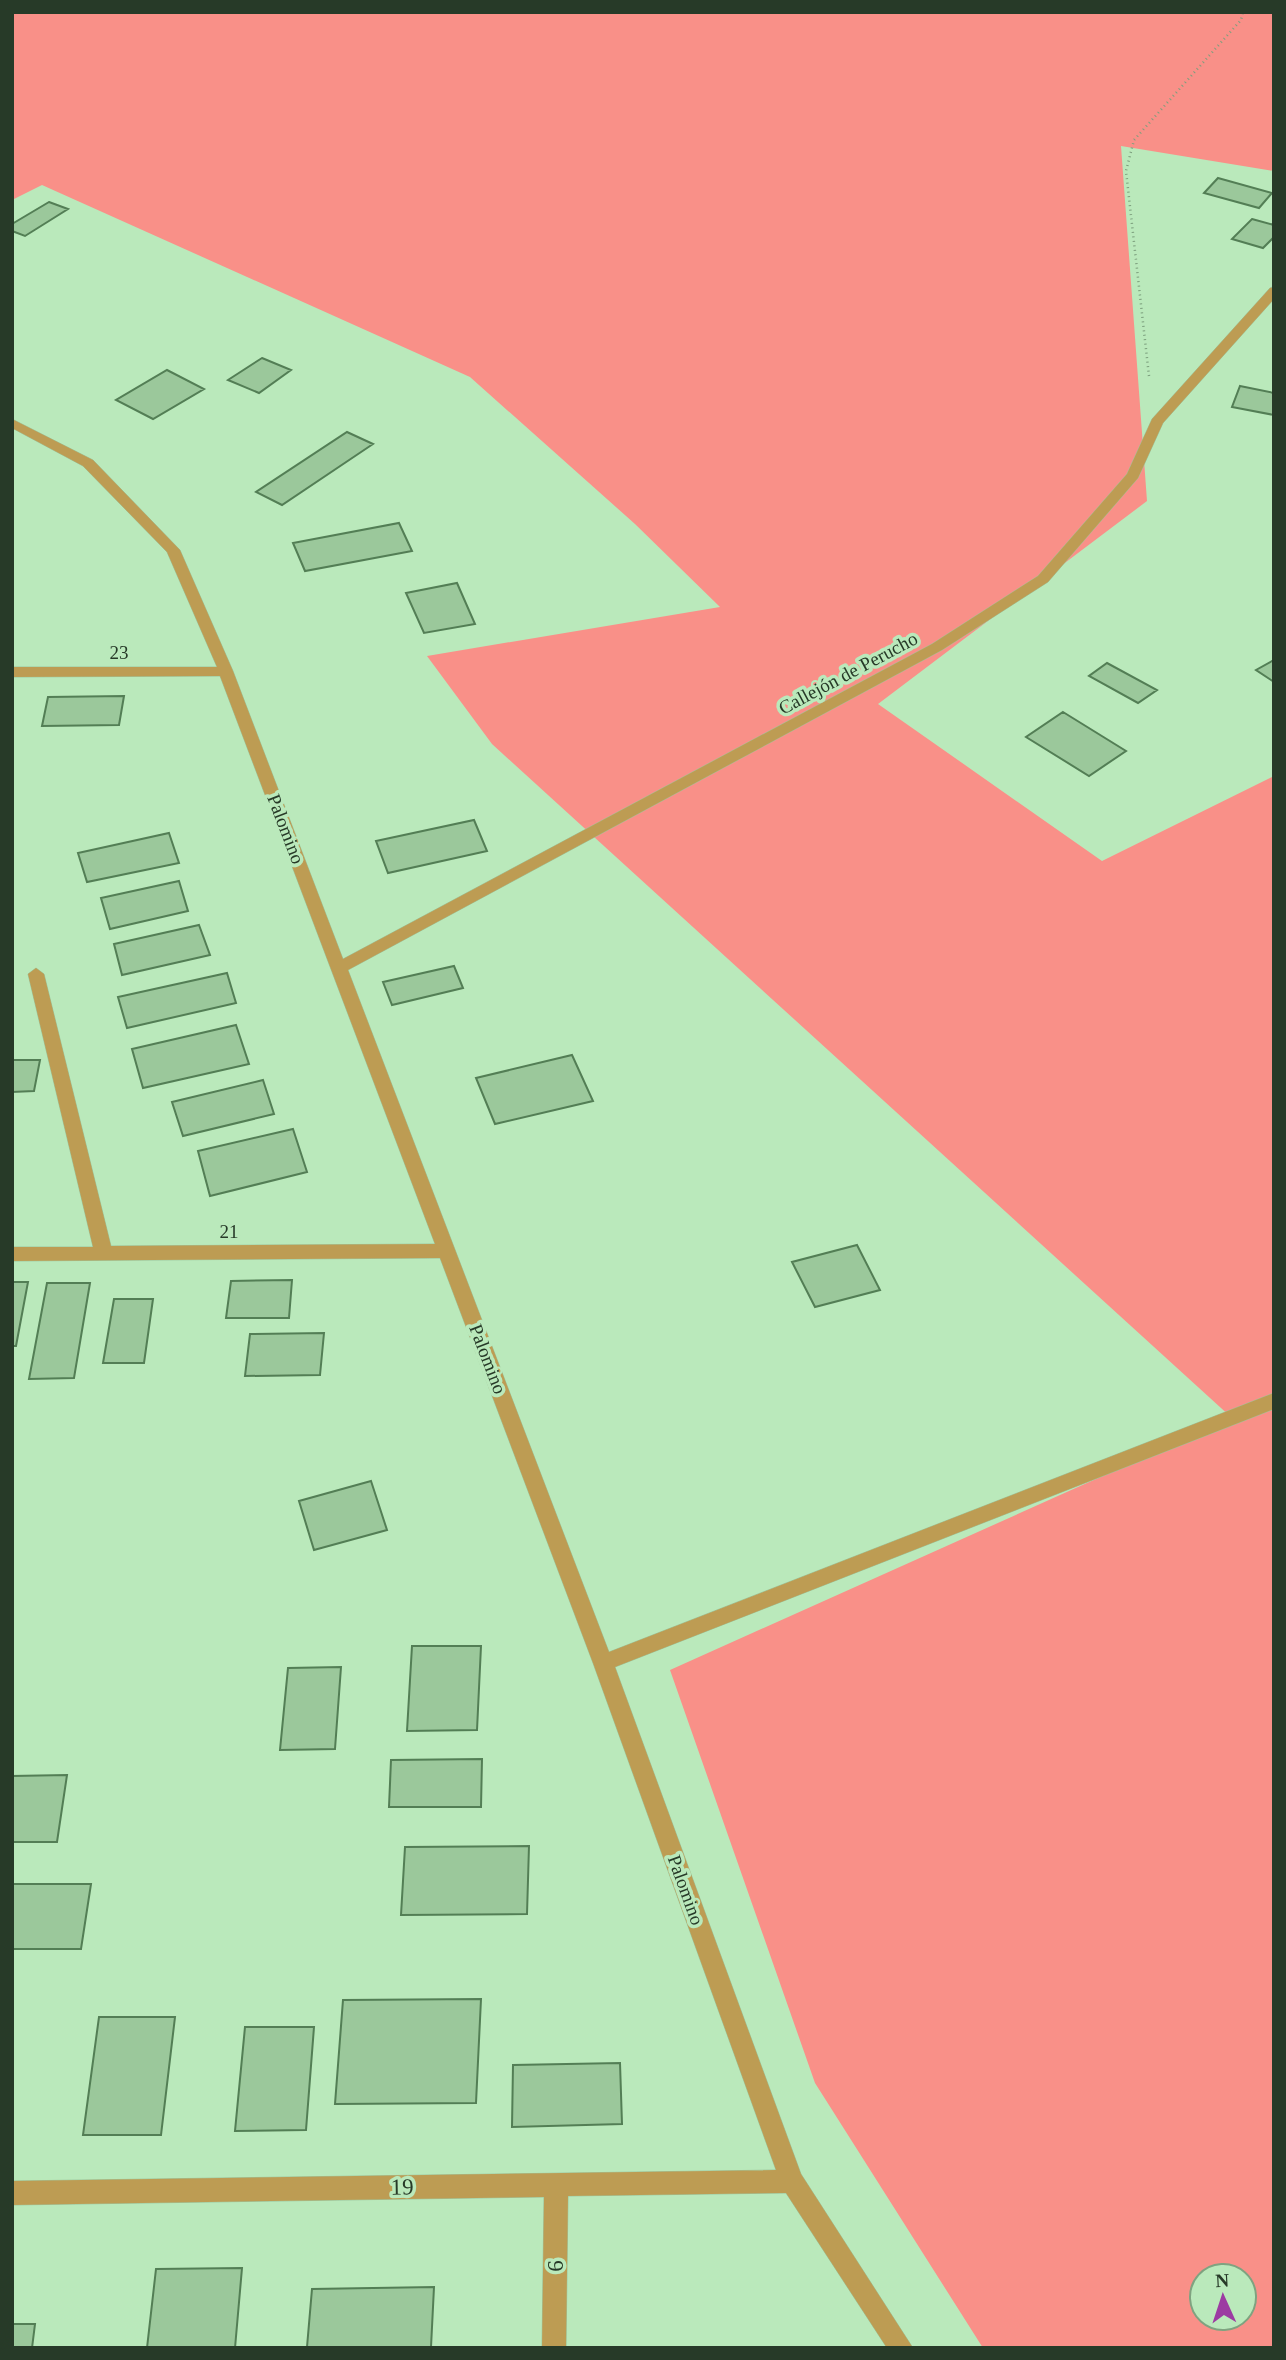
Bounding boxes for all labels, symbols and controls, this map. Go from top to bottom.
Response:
street label: Callejón de Perucho [775,628,921,718]
street label: 23 [110,642,129,663]
street label: Palomino [263,791,309,867]
street label: 21 [220,1221,239,1242]
street label: Palomino [465,1321,511,1397]
street label: Palomino [664,1852,708,1928]
street label: 19 [390,2174,414,2200]
street label: 6 [543,2260,568,2272]
north arrow [1188,2262,1258,2332]
text: N [1215,2270,1230,2291]

